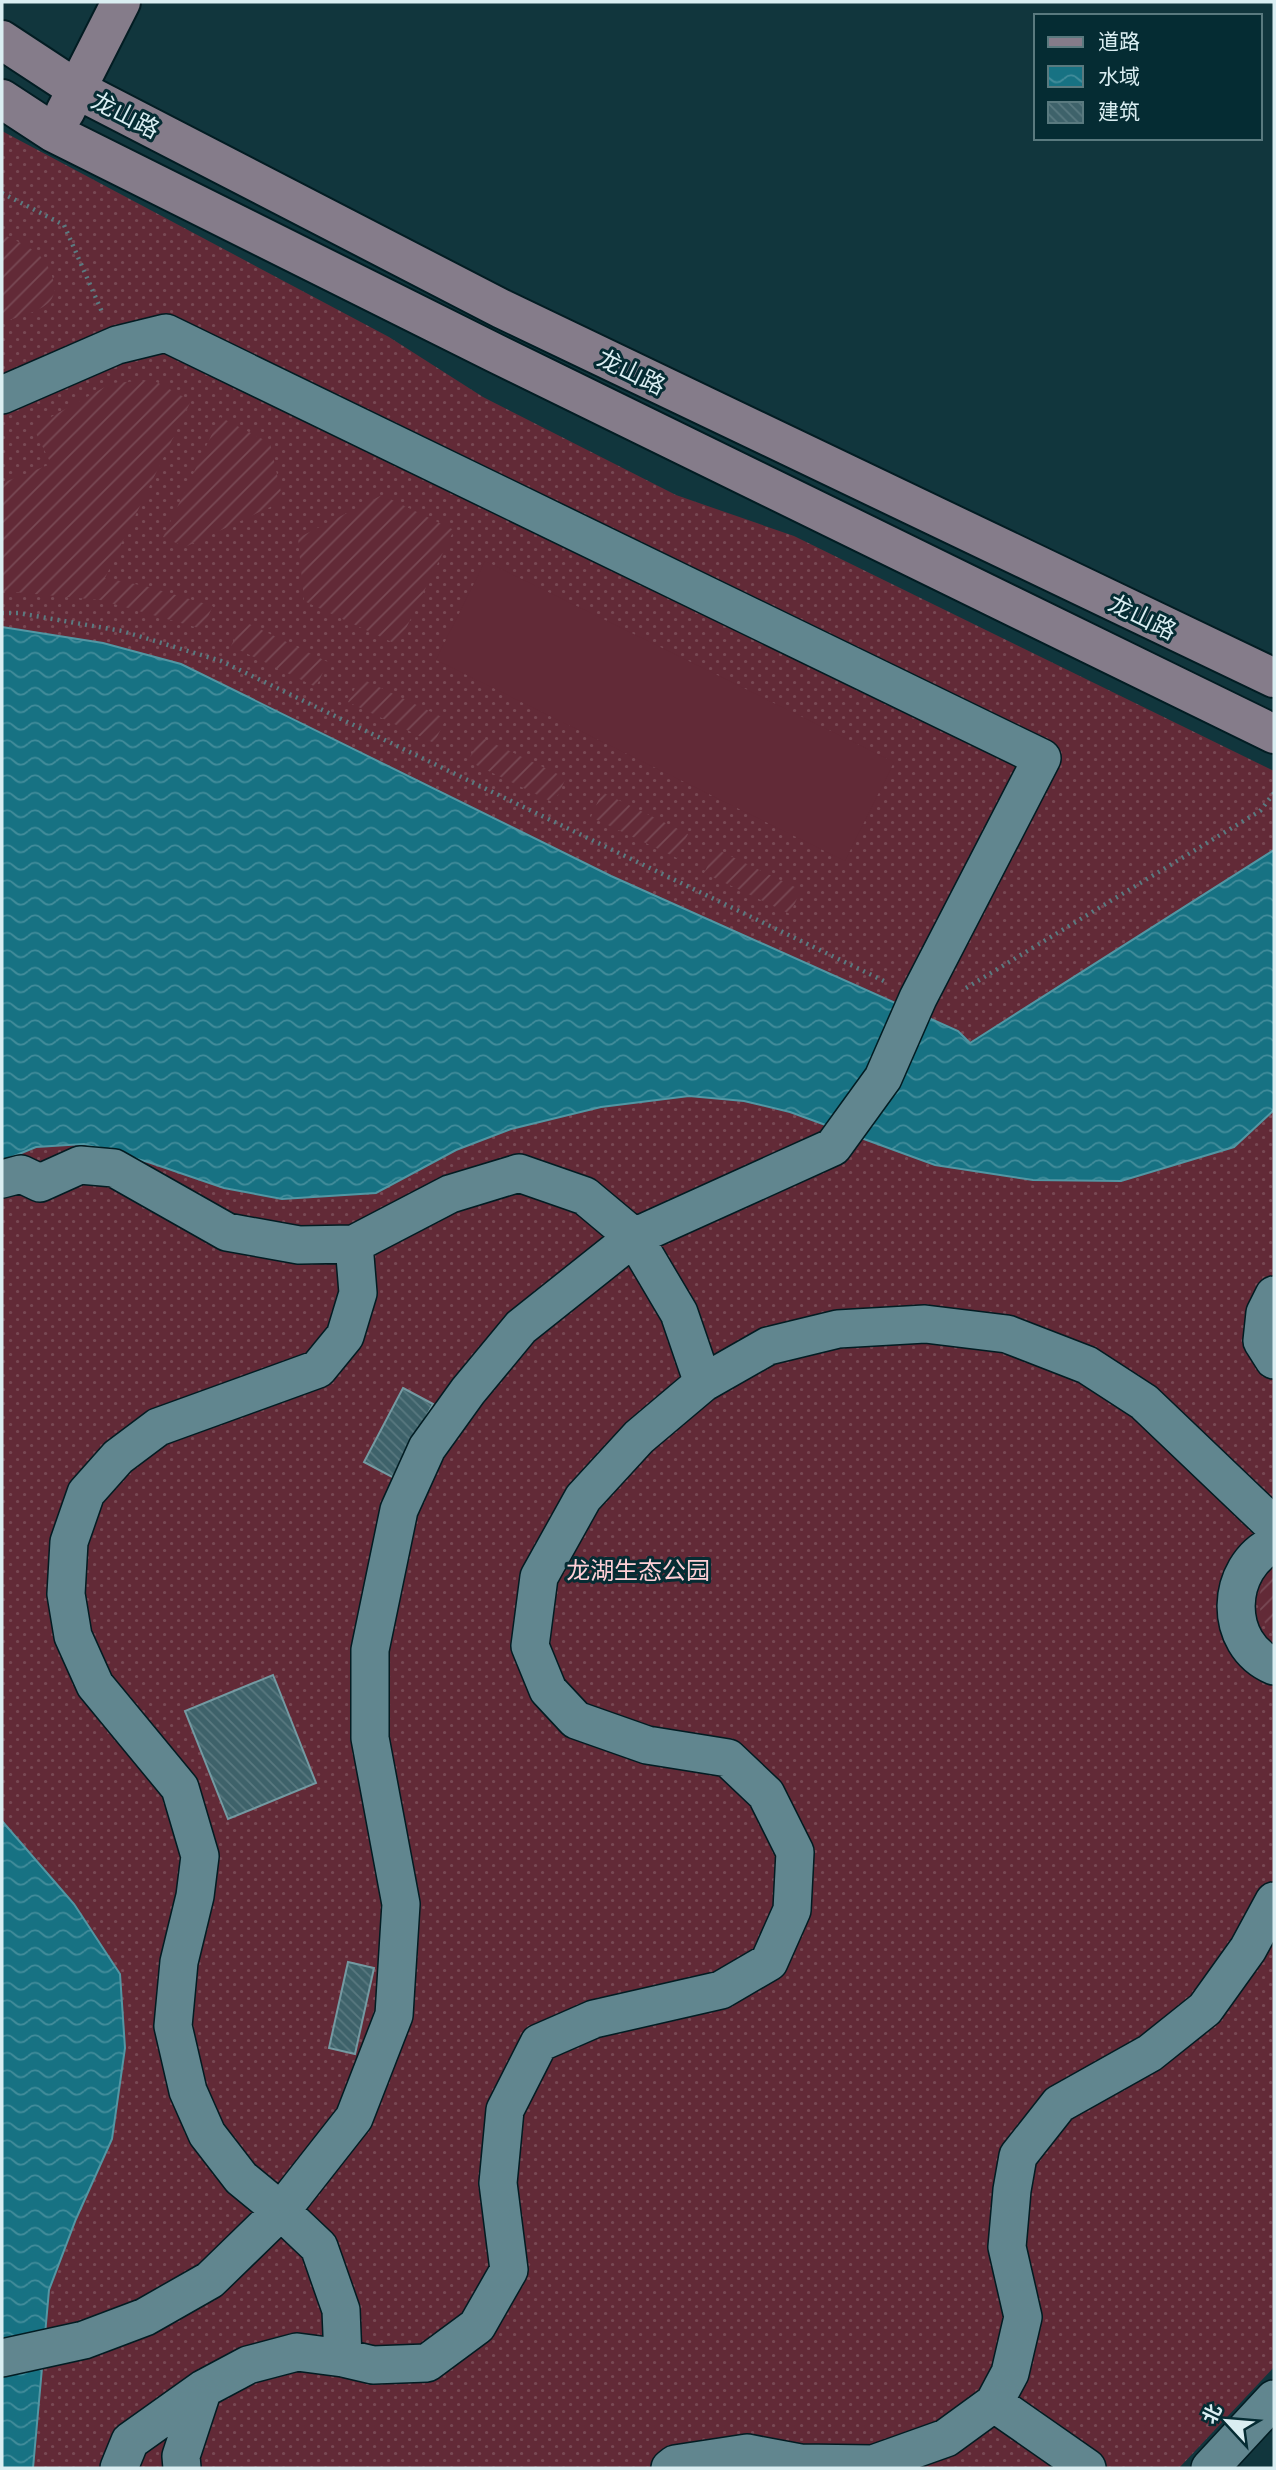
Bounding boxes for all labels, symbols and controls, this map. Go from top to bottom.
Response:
legend [1034,14,1262,140]
text: 道路 [1098,28,1140,54]
text: 水域 [1098,63,1140,89]
street label: 龙山路 [87,85,165,143]
text: 建筑 [1098,98,1140,124]
street label: 龙山路 [593,342,671,400]
street label: 龙山路 [1104,587,1182,645]
park label: 龙湖生态公园 [566,1555,710,1584]
north arrow [1192,2386,1262,2456]
text: 北 [1197,2400,1226,2427]

